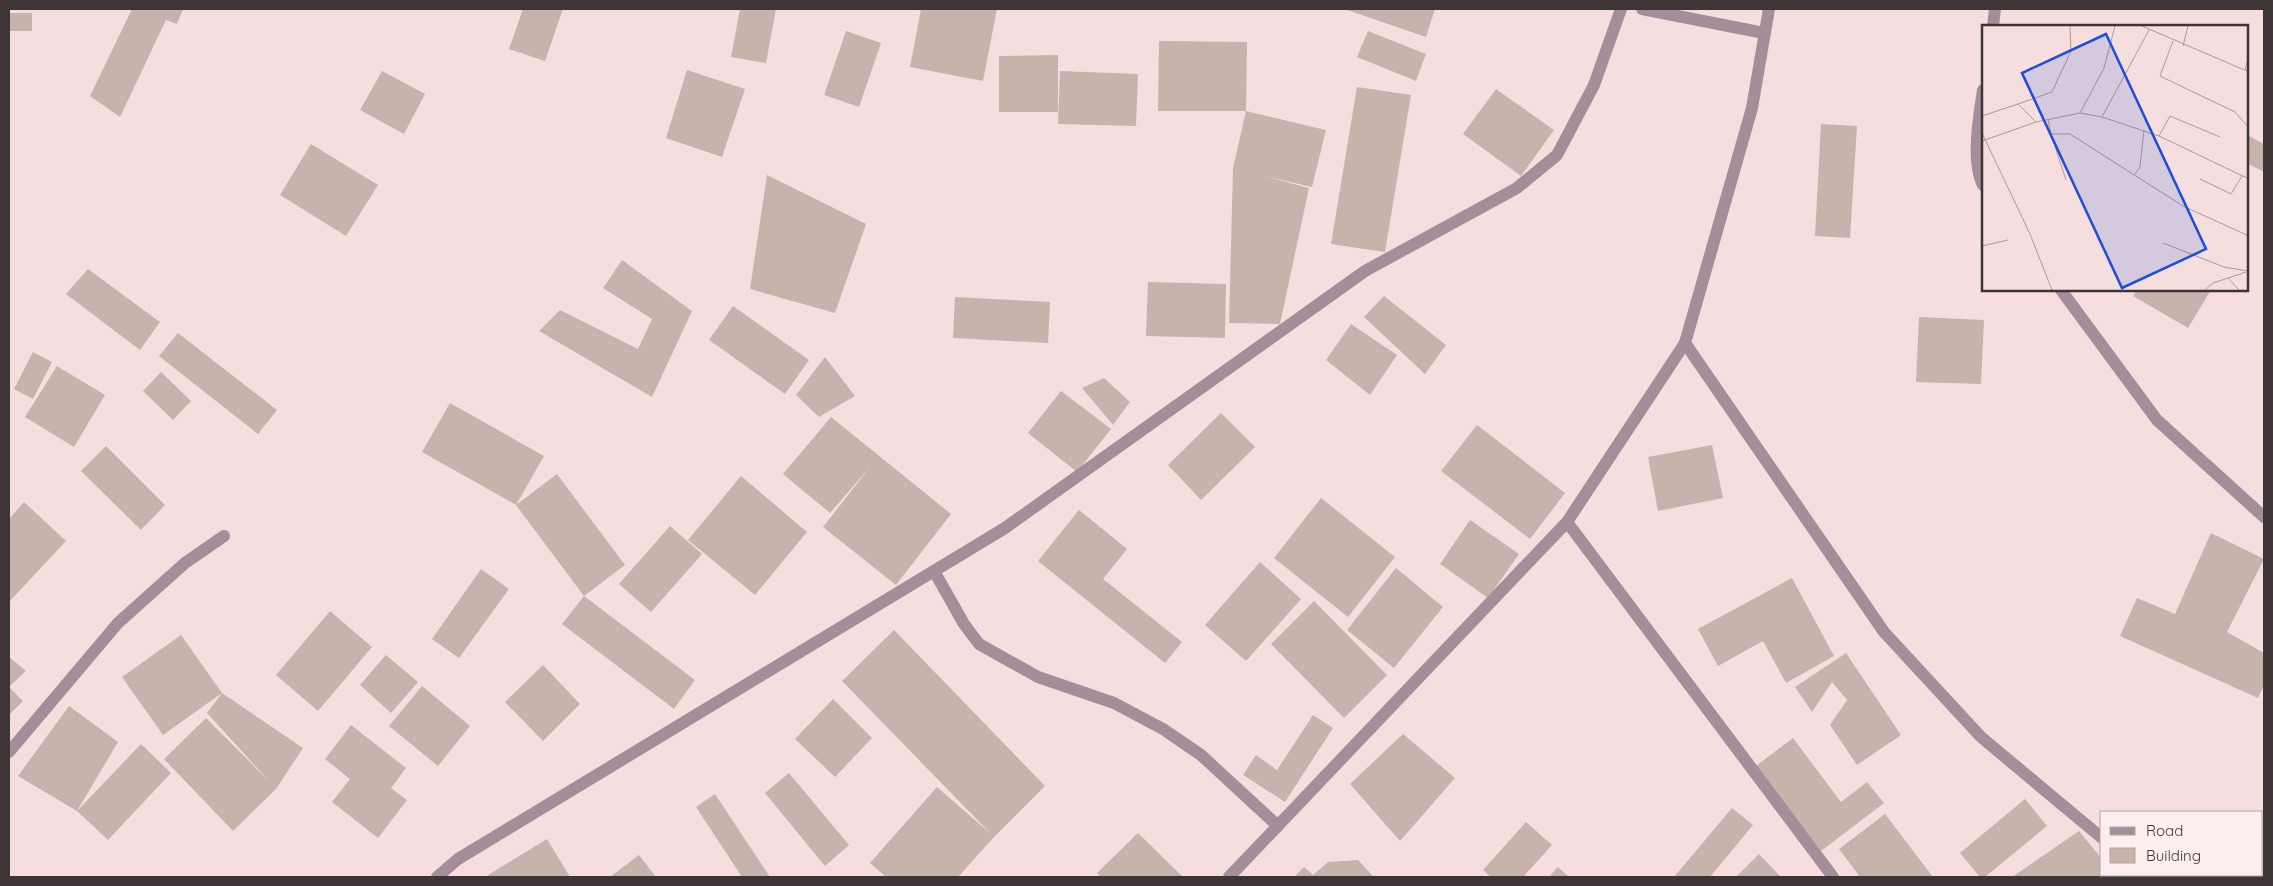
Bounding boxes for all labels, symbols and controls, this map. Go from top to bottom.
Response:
inset map [1982,25,2248,291]
legend [2100,811,2263,876]
text: Road [2146,821,2183,840]
text: Building [2146,846,2201,865]

